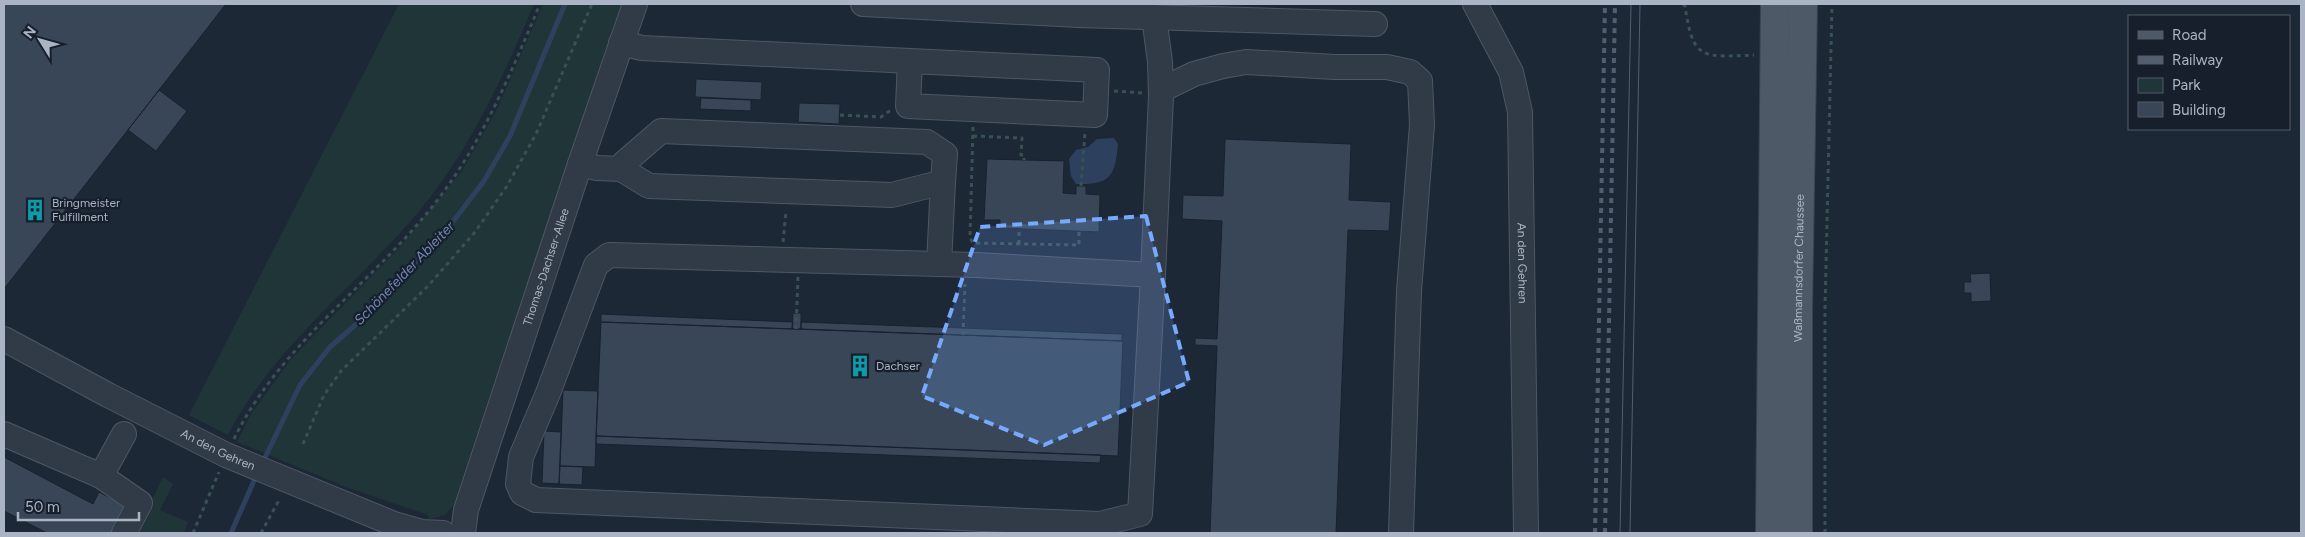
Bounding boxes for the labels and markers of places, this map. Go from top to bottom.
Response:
place label: Bringmeister Fulfillment [52,196,120,224]
building icon: Bringmeister Fulfillment [22,197,48,223]
building icon: Dachser [847,353,873,379]
place label: Dachser [876,359,920,373]

